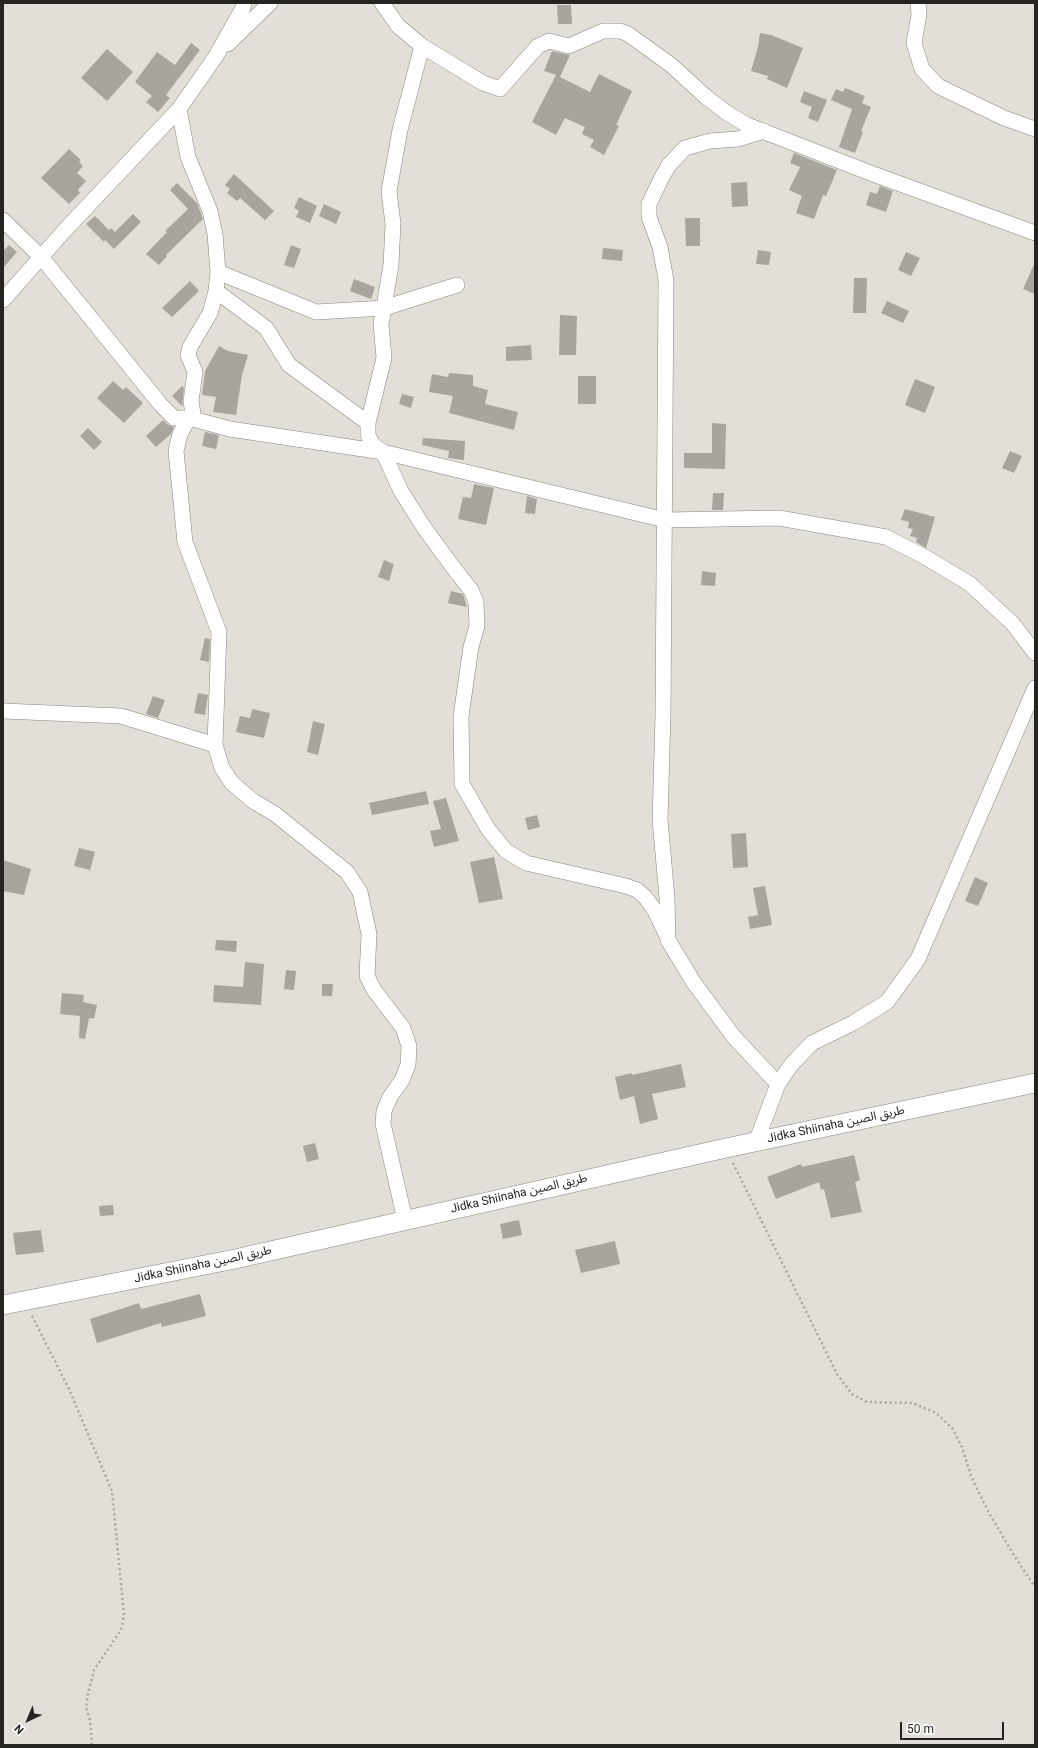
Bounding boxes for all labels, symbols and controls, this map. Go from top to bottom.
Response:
street label: Jidka Shiinaha طريق الصين [766,1103,906,1147]
street label: Jidka Shiinaha طريق الصين [449,1171,589,1217]
street label: Jidka Shiinaha طريق الصين [133,1243,273,1287]
north arrow [8,1700,48,1740]
scale bar [902,1714,1006,1740]
text: N [12,1722,27,1736]
text: 50 m [907,1722,934,1736]

